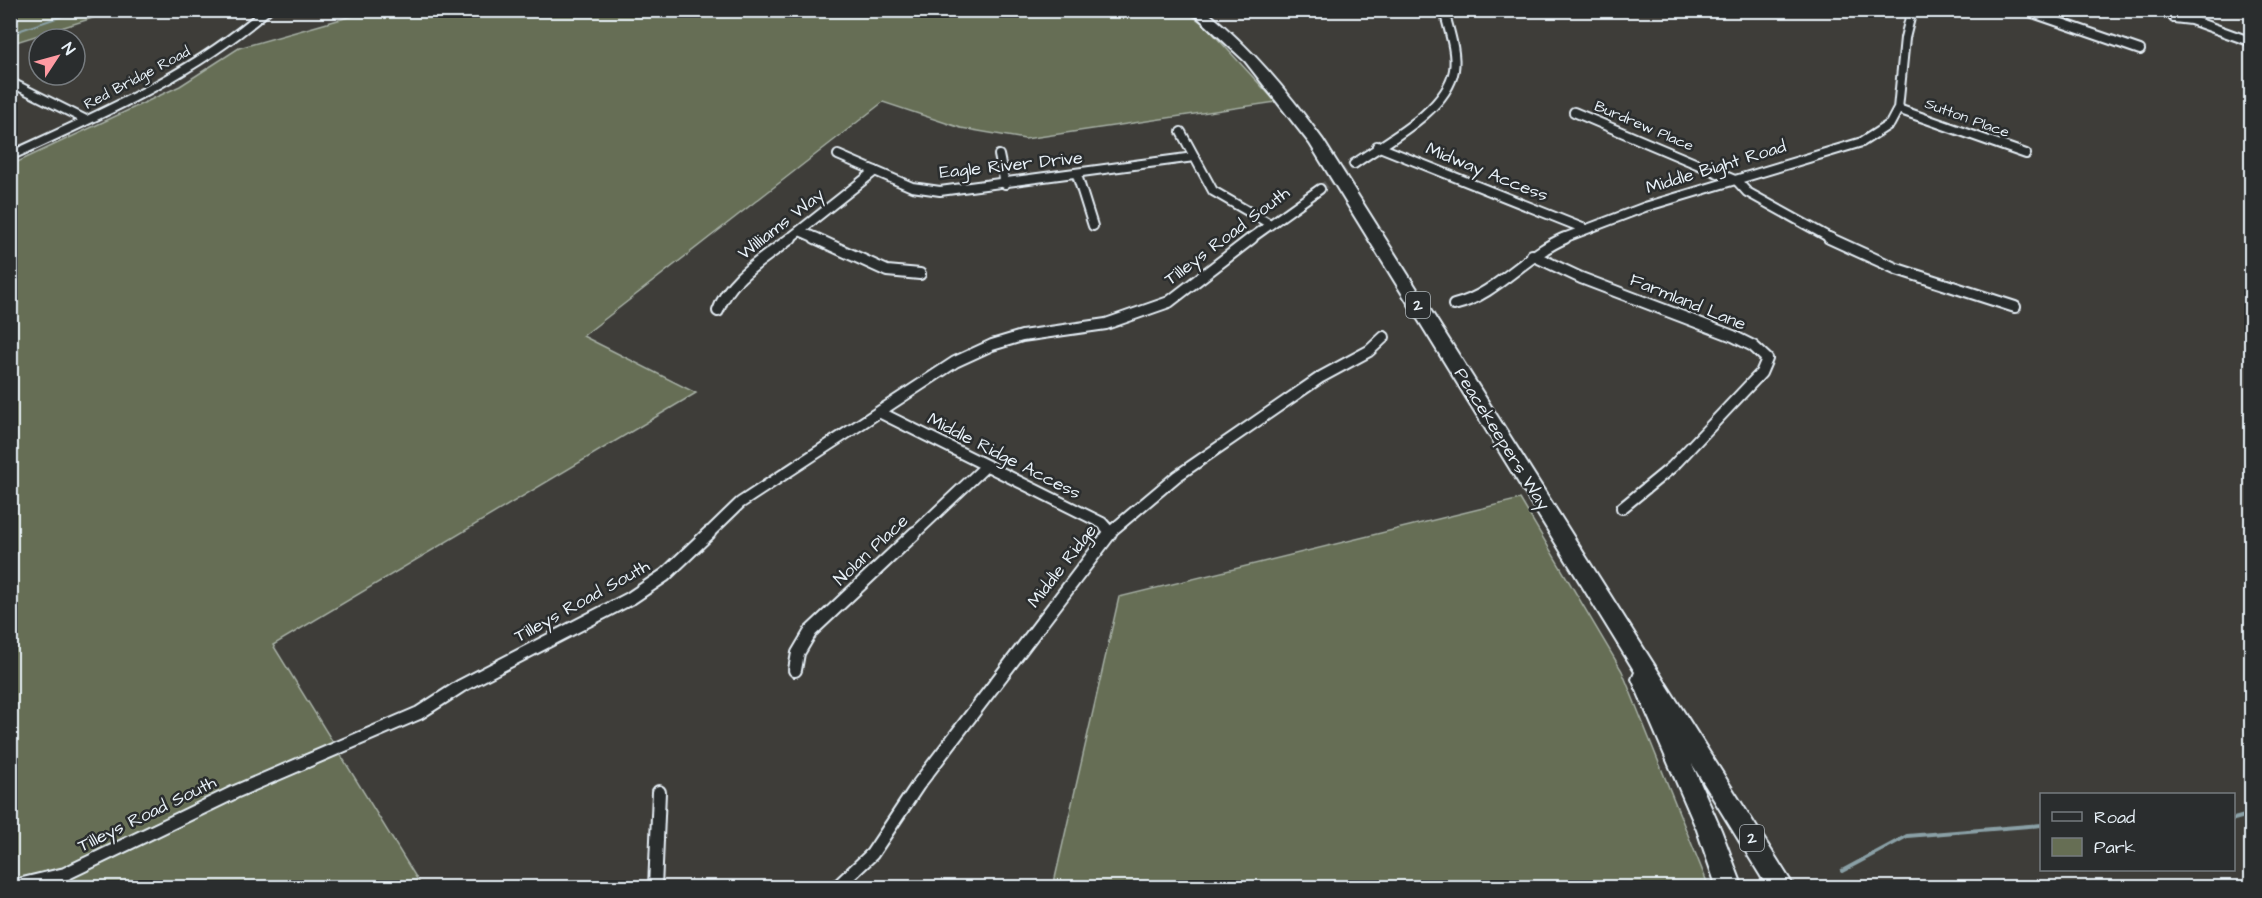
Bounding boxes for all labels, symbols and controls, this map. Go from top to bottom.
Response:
north arrow [27,27,87,87]
text: N [56,38,80,59]
street label: Red Bridge Road [80,41,195,116]
street label: Sutton Place [1922,93,2012,143]
street label: Burdrew Place [1591,96,1697,156]
street label: Middle Bight Road [1643,134,1789,201]
street label: Midway Access [1422,136,1552,209]
street label: Eagle River Drive [938,145,1084,186]
street label: Tilleys Road South [1159,181,1296,292]
street label: Williams Way [733,182,830,266]
street label: Farmland Lane [1626,267,1750,337]
road number: 2 [1406,292,1430,318]
street label: Peacekeepers Way [1447,363,1556,516]
street label: Middle Ridge Access [923,407,1085,506]
street label: Nolan Place [828,509,914,591]
street label: Middle Ridge [1021,519,1103,614]
street label: Tilleys Road South [510,553,655,649]
street label: Tilleys Road South [74,770,221,859]
legend [2040,793,2235,871]
text: Road [2094,805,2135,830]
road number: 2 [1740,825,1764,851]
text: Park [2094,835,2136,860]

